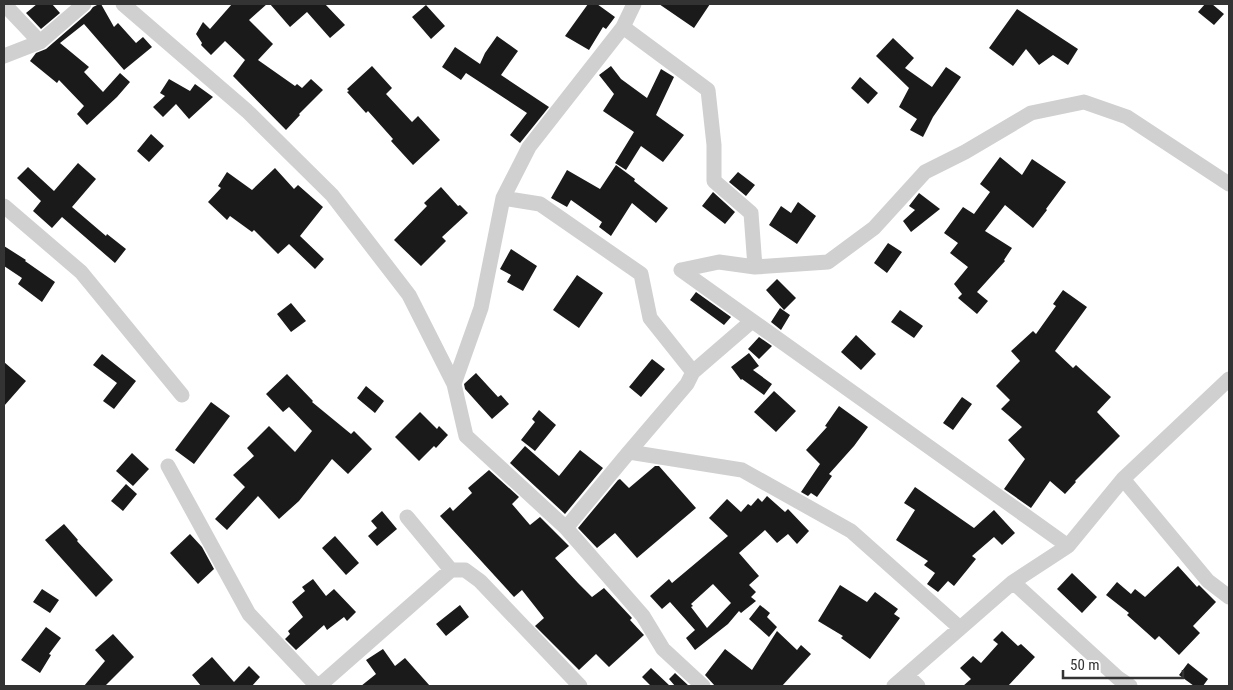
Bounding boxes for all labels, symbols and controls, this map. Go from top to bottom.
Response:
scale bar [1063,648,1183,680]
text: 50 m [1070,656,1100,674]

